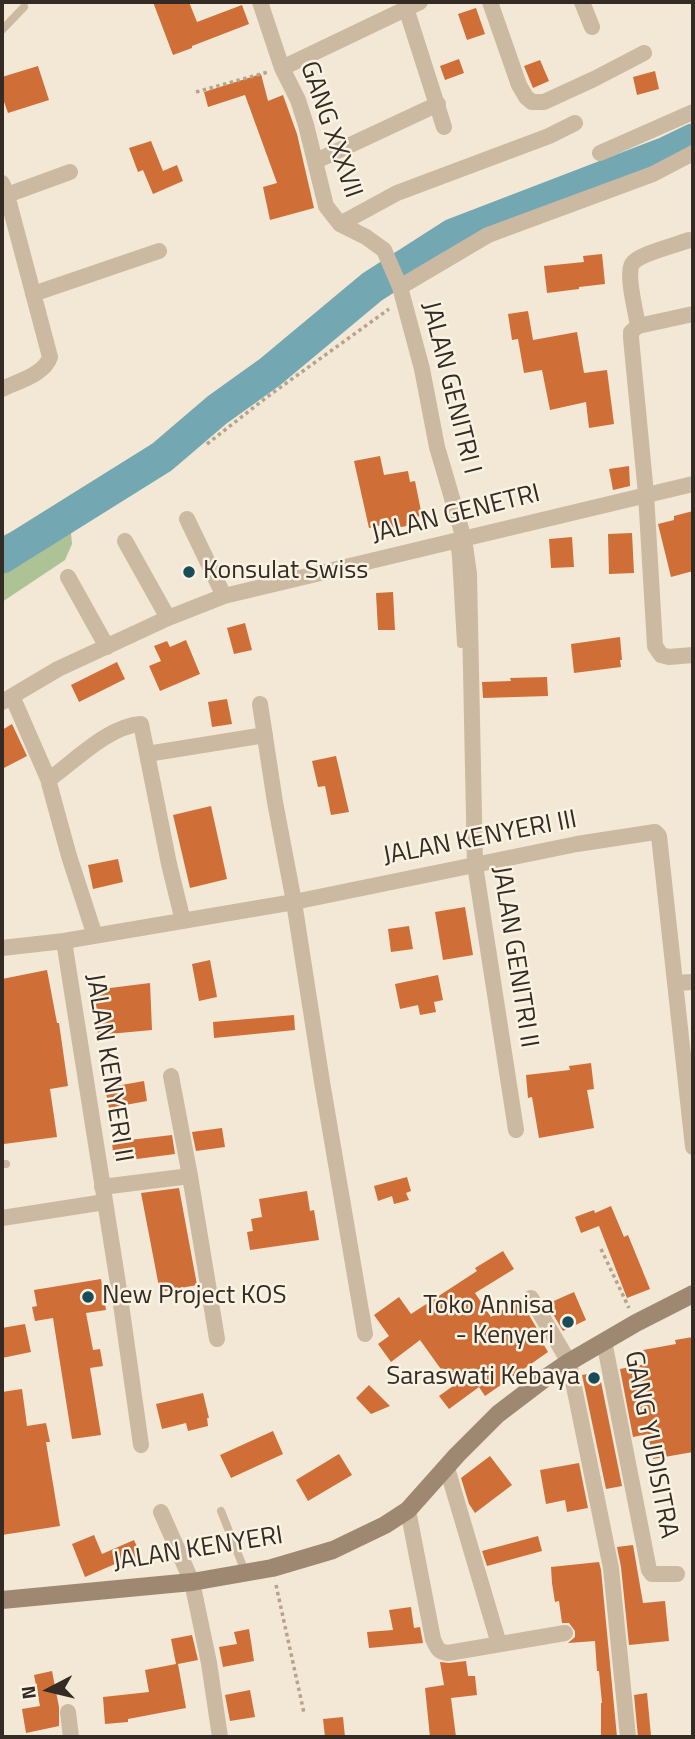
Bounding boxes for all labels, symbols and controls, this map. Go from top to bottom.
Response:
street label: GANG XXXVII [292,58,368,202]
street label: JALAN GENITRI I [413,298,487,478]
street label: JALAN GENETRI [368,479,544,551]
place label: Konsulat Swiss [203,556,368,588]
marker: Konsulat Swiss [181,564,197,580]
street label: JALAN KENYERI III [380,805,580,873]
street label: JALAN GENITRI II [484,864,544,1050]
street label: JALAN KENYERI II [78,972,138,1164]
place label: New Project KOS [102,1281,286,1313]
marker: New Project KOS [80,1289,96,1305]
place label: Toko Annisa - Kenyeri [423,1291,554,1352]
marker: Toko Annisa - Kenyeri [560,1314,576,1330]
street label: GANG YUDISITRA [617,1349,683,1541]
place label: Saraswati Kebaya [386,1362,580,1394]
marker: Saraswati Kebaya [586,1370,602,1386]
street label: JALAN KENYERI [111,1521,285,1579]
north arrow [14,1655,84,1725]
text: N [12,1684,43,1701]

